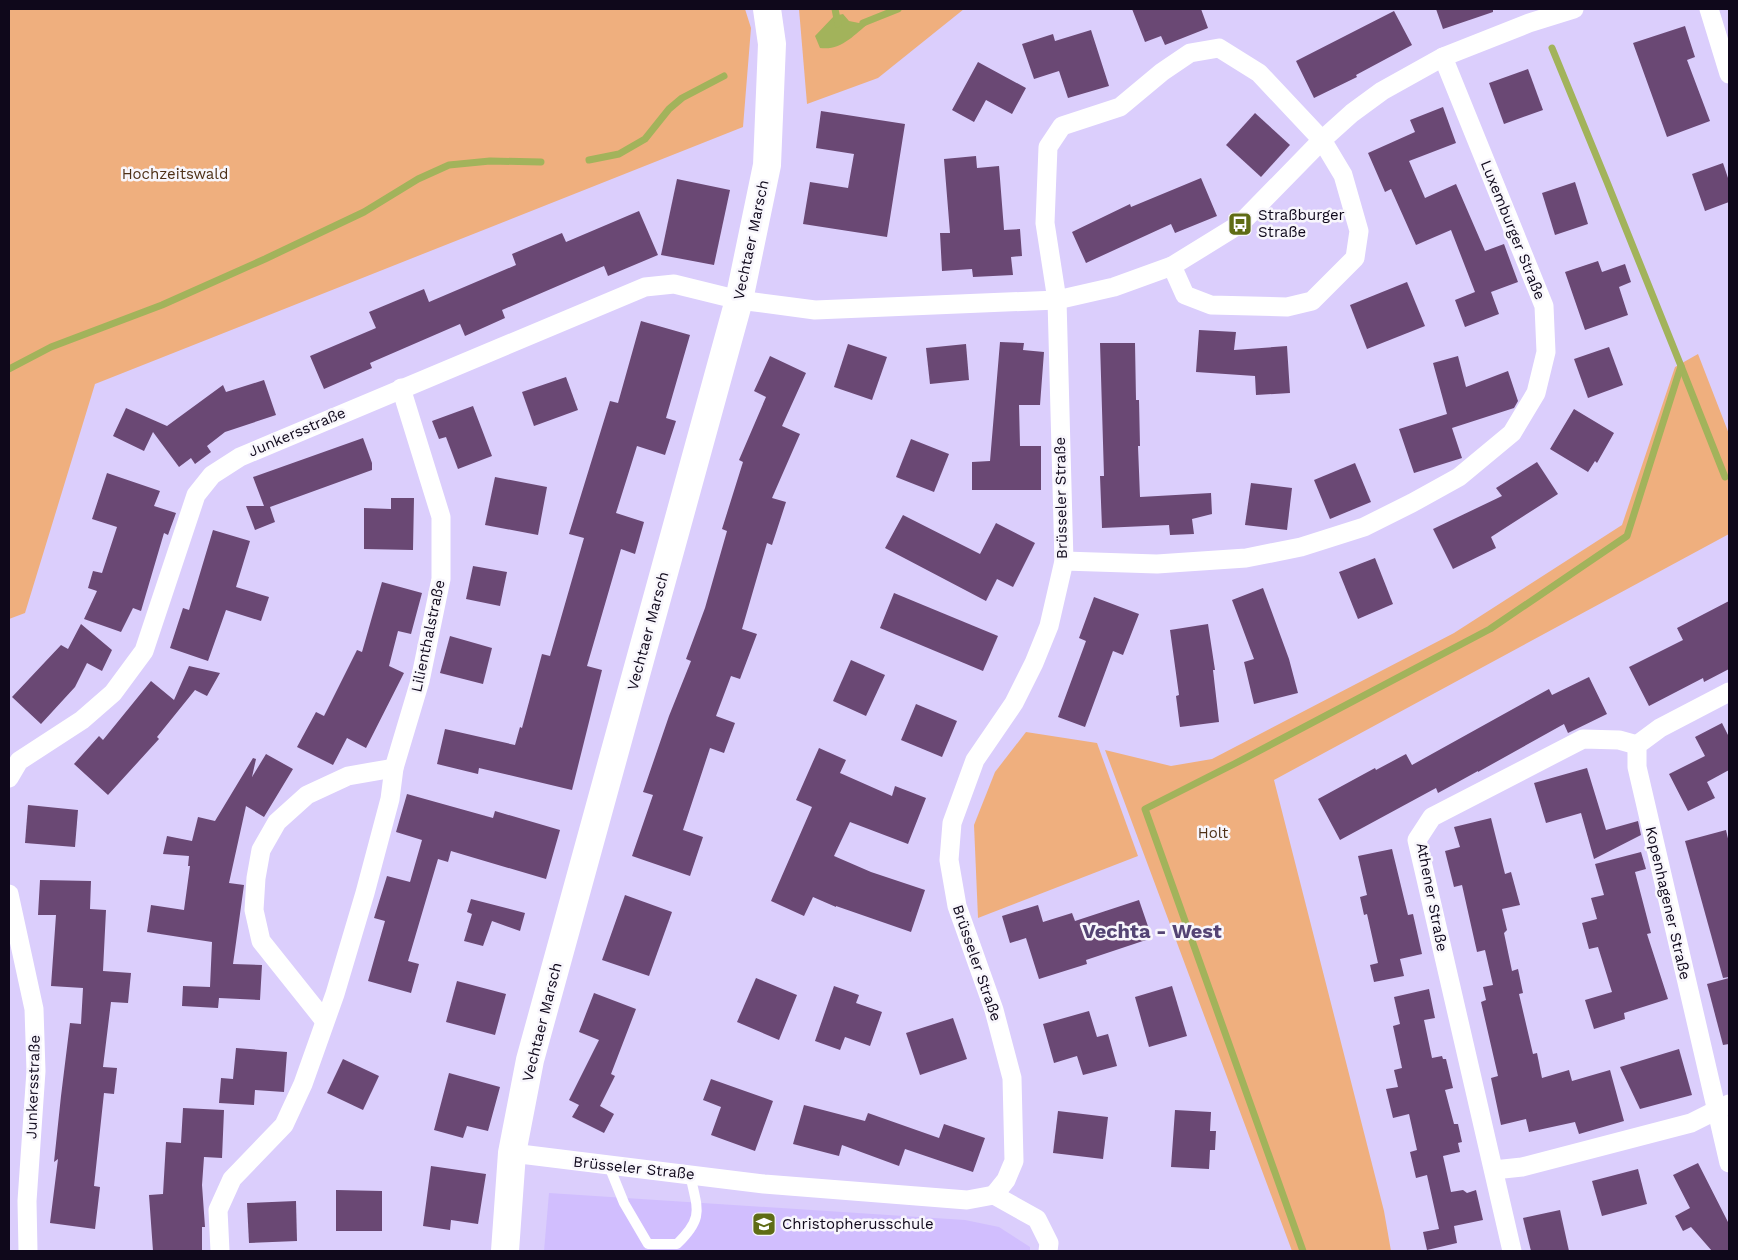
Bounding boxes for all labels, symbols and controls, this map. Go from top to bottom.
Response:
street label: Luxemburger Straße [1477,158,1549,302]
park label: Hochzeitswald [122,165,228,183]
street label: Vechtaer Marsch [729,178,773,302]
place label: Straßburger Straße [1258,206,1345,241]
bus stop icon: Straßburger Straße [1227,211,1253,237]
street label: Junkersstraße [246,403,348,461]
street label: Brüsseler Straße [1051,437,1071,559]
street label: Vechtaer Marsch [623,570,673,692]
street label: Lilienthalstraße [407,578,449,694]
park label: Holt [1198,824,1229,842]
street label: Kopenhagener Straße [1642,824,1694,982]
street label: Athener Straße [1413,841,1451,953]
street label: Brüsseler Straße [949,902,1005,1024]
district label: Vechta - West [1082,919,1222,943]
street label: Vechtaer Marsch [518,961,566,1083]
street label: Junkersstraße [22,1035,44,1139]
street label: Brüsseler Straße [572,1153,696,1183]
school or university icon: Christopherusschule [751,1211,777,1237]
place label: Christopherusschule [782,1215,934,1233]

